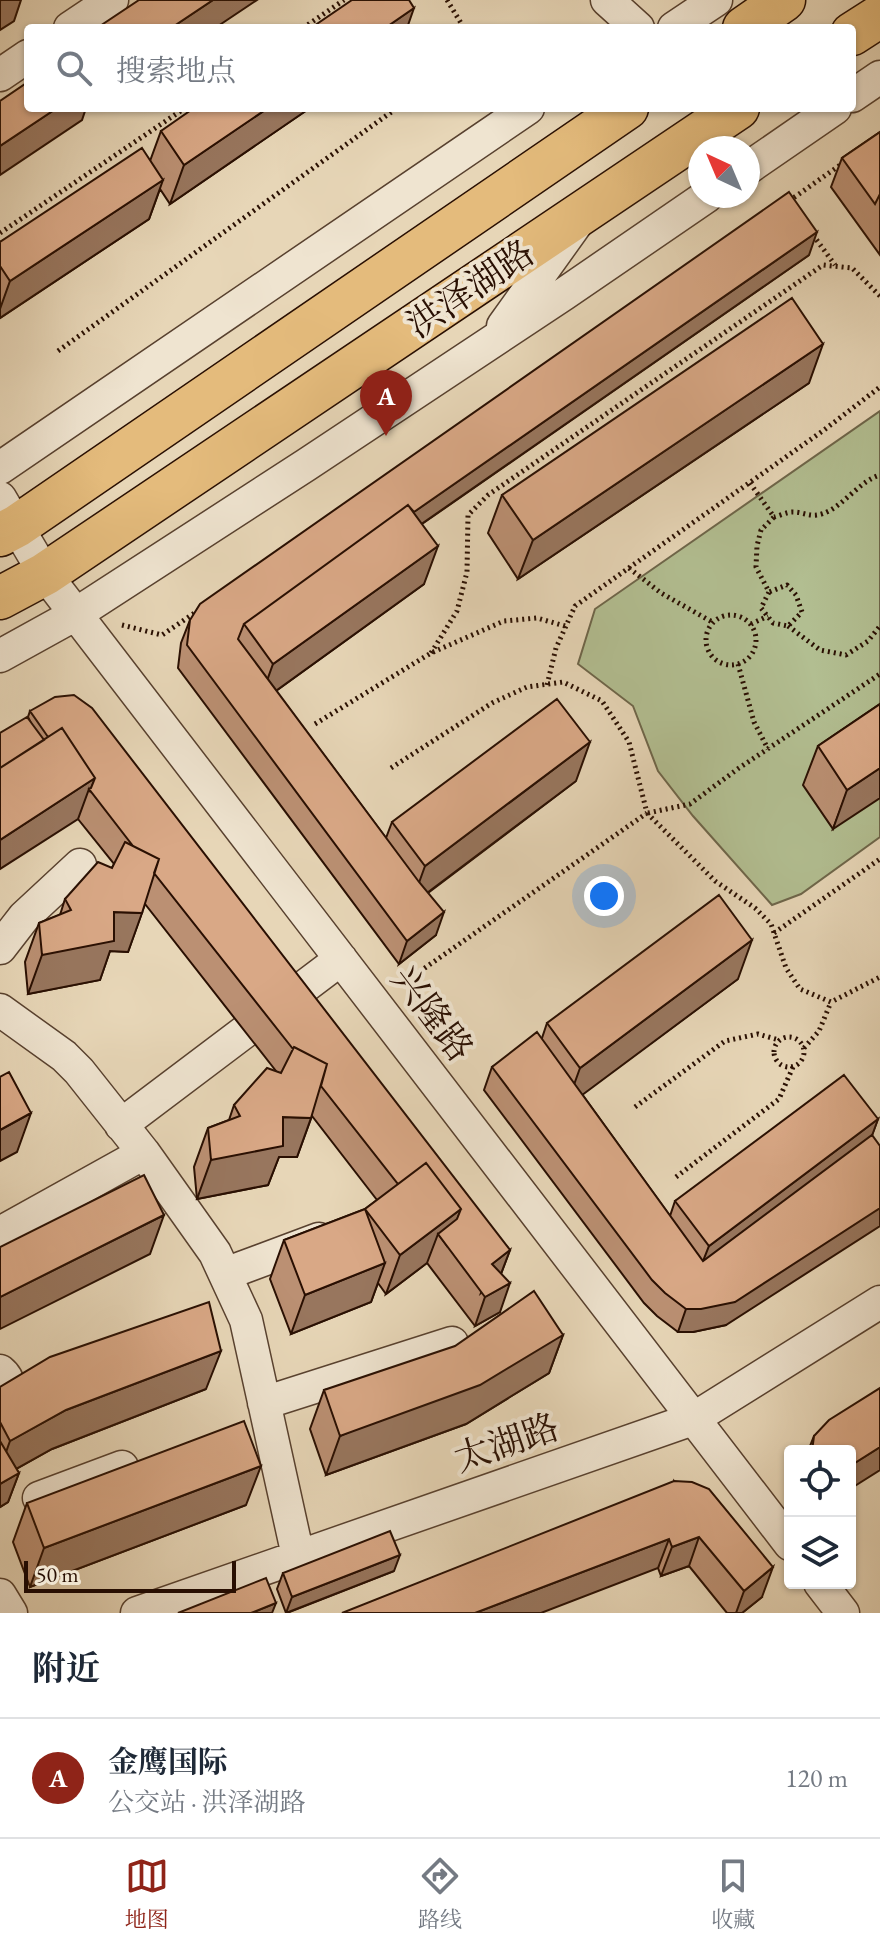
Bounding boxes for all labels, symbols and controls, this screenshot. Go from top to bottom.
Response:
search box [24,24,856,112]
icon: search [52,46,96,90]
text: 搜索地点 [116,51,236,90]
north arrow [688,136,760,208]
street label: 洪泽湖路 [397,229,543,348]
pin: A [360,370,412,436]
your location [584,876,624,916]
street label: 兴隆路 [381,956,484,1071]
street label: 太湖路 [447,1403,565,1482]
map controls [784,1445,856,1589]
button: locate [784,1445,856,1517]
button: layers [784,1517,856,1589]
scale bar [24,1557,236,1593]
text: 50 m [36,1560,79,1589]
text: 附近 [32,1646,100,1690]
text: 金鹰国际 [108,1742,228,1781]
text: A [49,1761,67,1795]
text: 120 m [785,1761,848,1795]
text: 公交站 · 洪泽湖路 [108,1785,306,1819]
tab: 地图 [125,1854,169,1934]
tab: 路线 [418,1854,462,1934]
tab: 收藏 [711,1854,755,1934]

